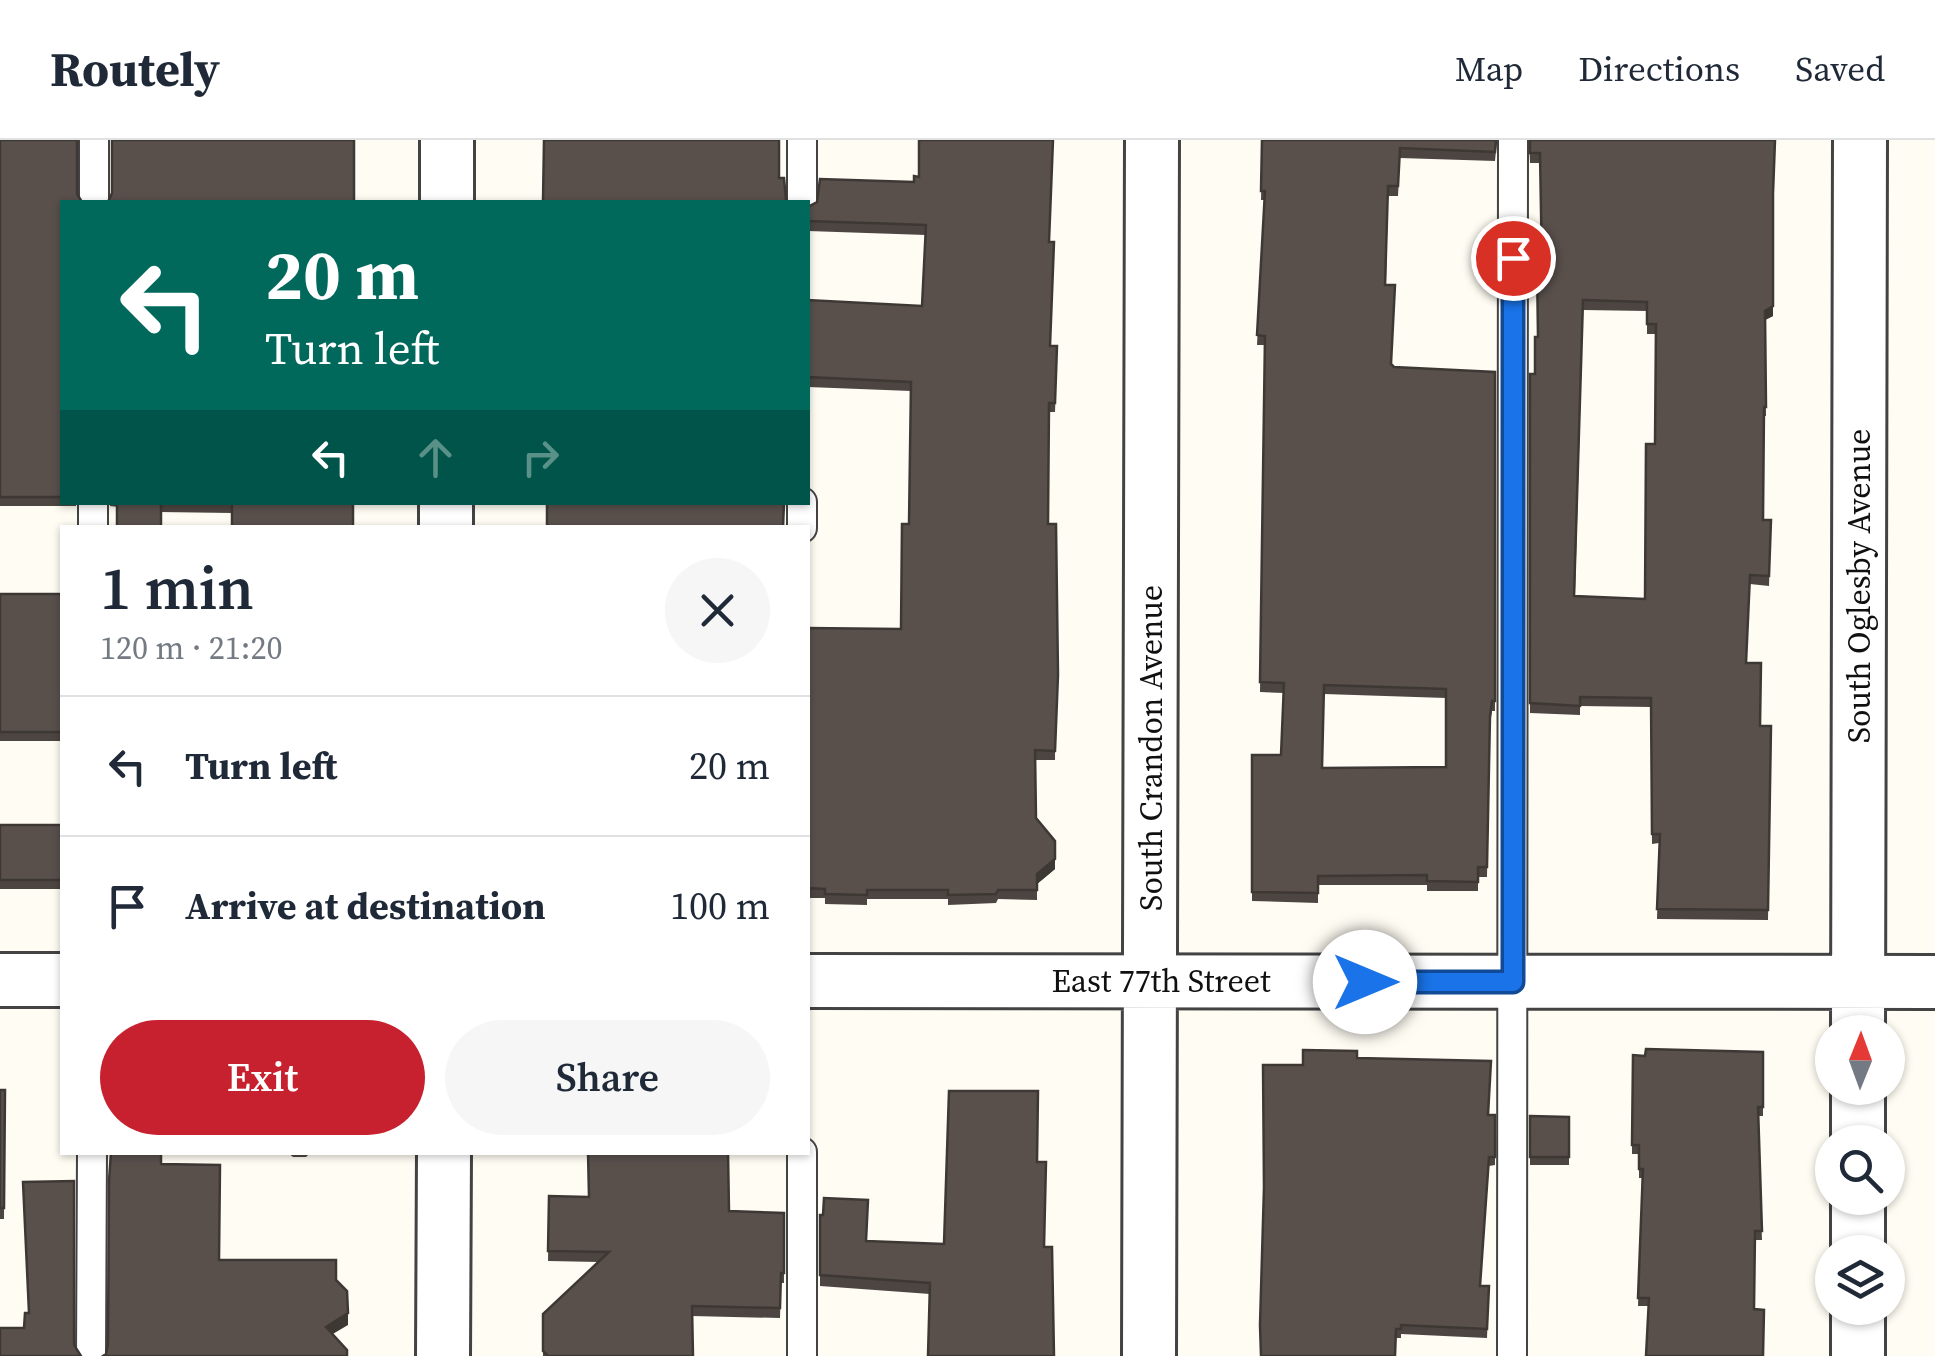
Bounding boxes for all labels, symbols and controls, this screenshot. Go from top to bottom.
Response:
text: Routely [50,36,220,102]
text: Map [1455,45,1523,93]
text: Directions [1578,45,1740,93]
text: Saved [1795,45,1885,93]
pin [1471,216,1556,301]
text: 20 m [265,226,419,322]
icon: arrive [1486,231,1541,286]
icon: left [100,240,230,370]
text: Turn left [265,317,439,379]
street label: South Oglesby Avenue [1837,429,1881,743]
icon: left [303,430,358,485]
icon: ahead [408,430,463,485]
icon: right [513,430,568,485]
text: 1 min [100,547,254,629]
button: close [665,558,770,663]
street label: South Crandon Avenue [1129,585,1173,911]
text: 120 m · 21:20 [100,626,282,670]
icon: left [100,739,155,794]
text: Turn left [185,740,337,792]
text: 20 m [689,740,770,792]
icon: arrive [100,879,155,934]
text: Arrive at destination [185,880,546,932]
text: 100 m [670,880,770,932]
position arrow [1313,930,1417,1034]
street label: East 77th Street [1051,959,1271,1003]
north arrow [1815,1015,1905,1105]
map controls [1815,1015,1905,1325]
button: Exit [100,1020,425,1135]
button: Share [445,1020,770,1135]
button: search [1815,1125,1905,1215]
button: layers [1815,1235,1905,1325]

